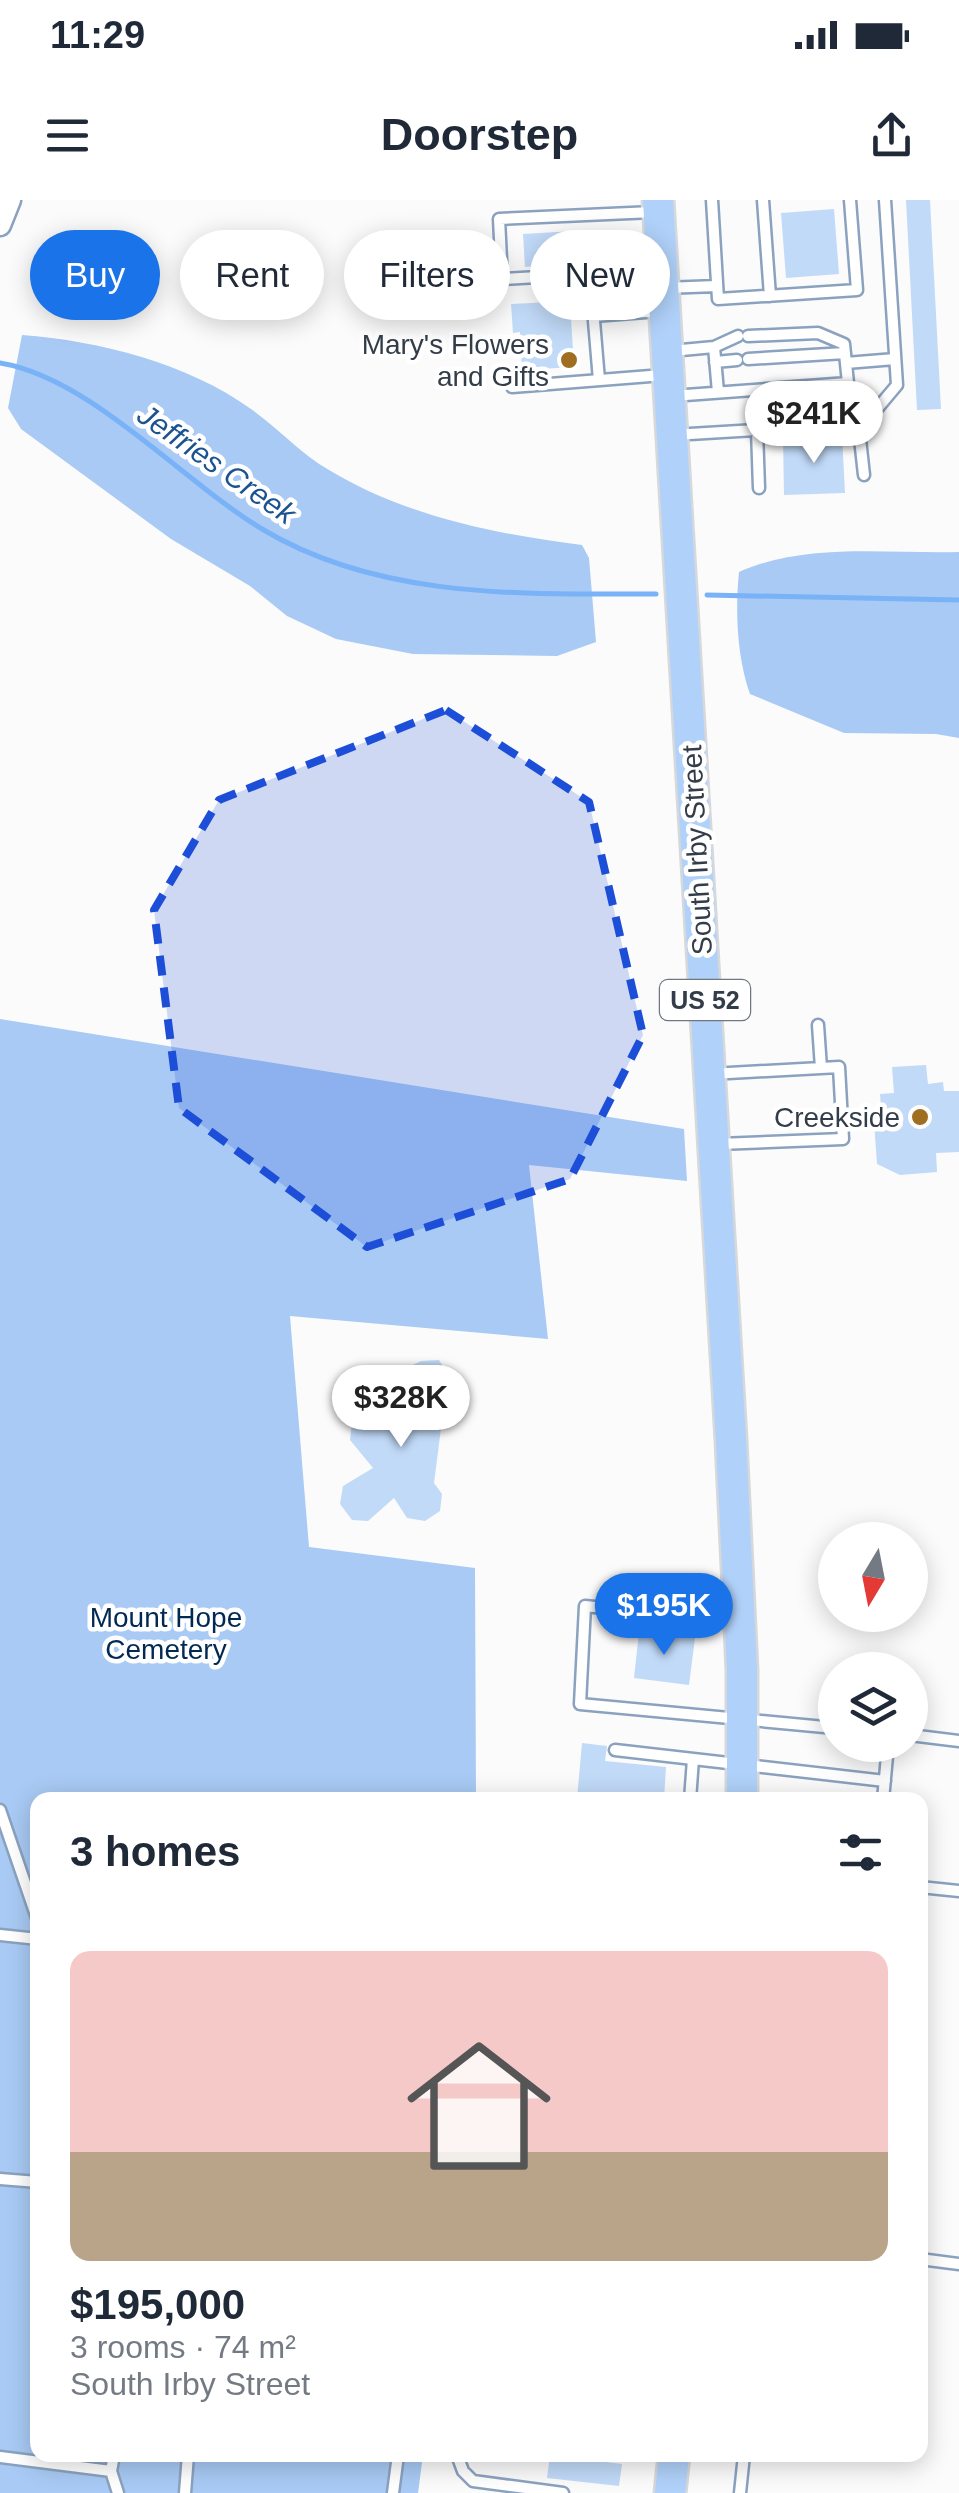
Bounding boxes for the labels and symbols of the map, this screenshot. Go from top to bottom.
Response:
place label: Mary's Flowers and Gifts [362,329,549,392]
marker: Mary's Flowers and Gifts [558,349,580,371]
pin: $241K [744,381,884,466]
water label: Jeffries Creek [131,397,304,532]
street label: South Irby Street [676,744,718,956]
road number: US 52 [660,980,750,1020]
place label: Creekside [774,1102,900,1133]
marker: Creekside [909,1106,931,1128]
pin: $328K [331,1365,471,1450]
north arrow [818,1522,928,1632]
pin: $195K [594,1573,734,1658]
park label: Mount Hope Cemetery [90,1602,242,1665]

